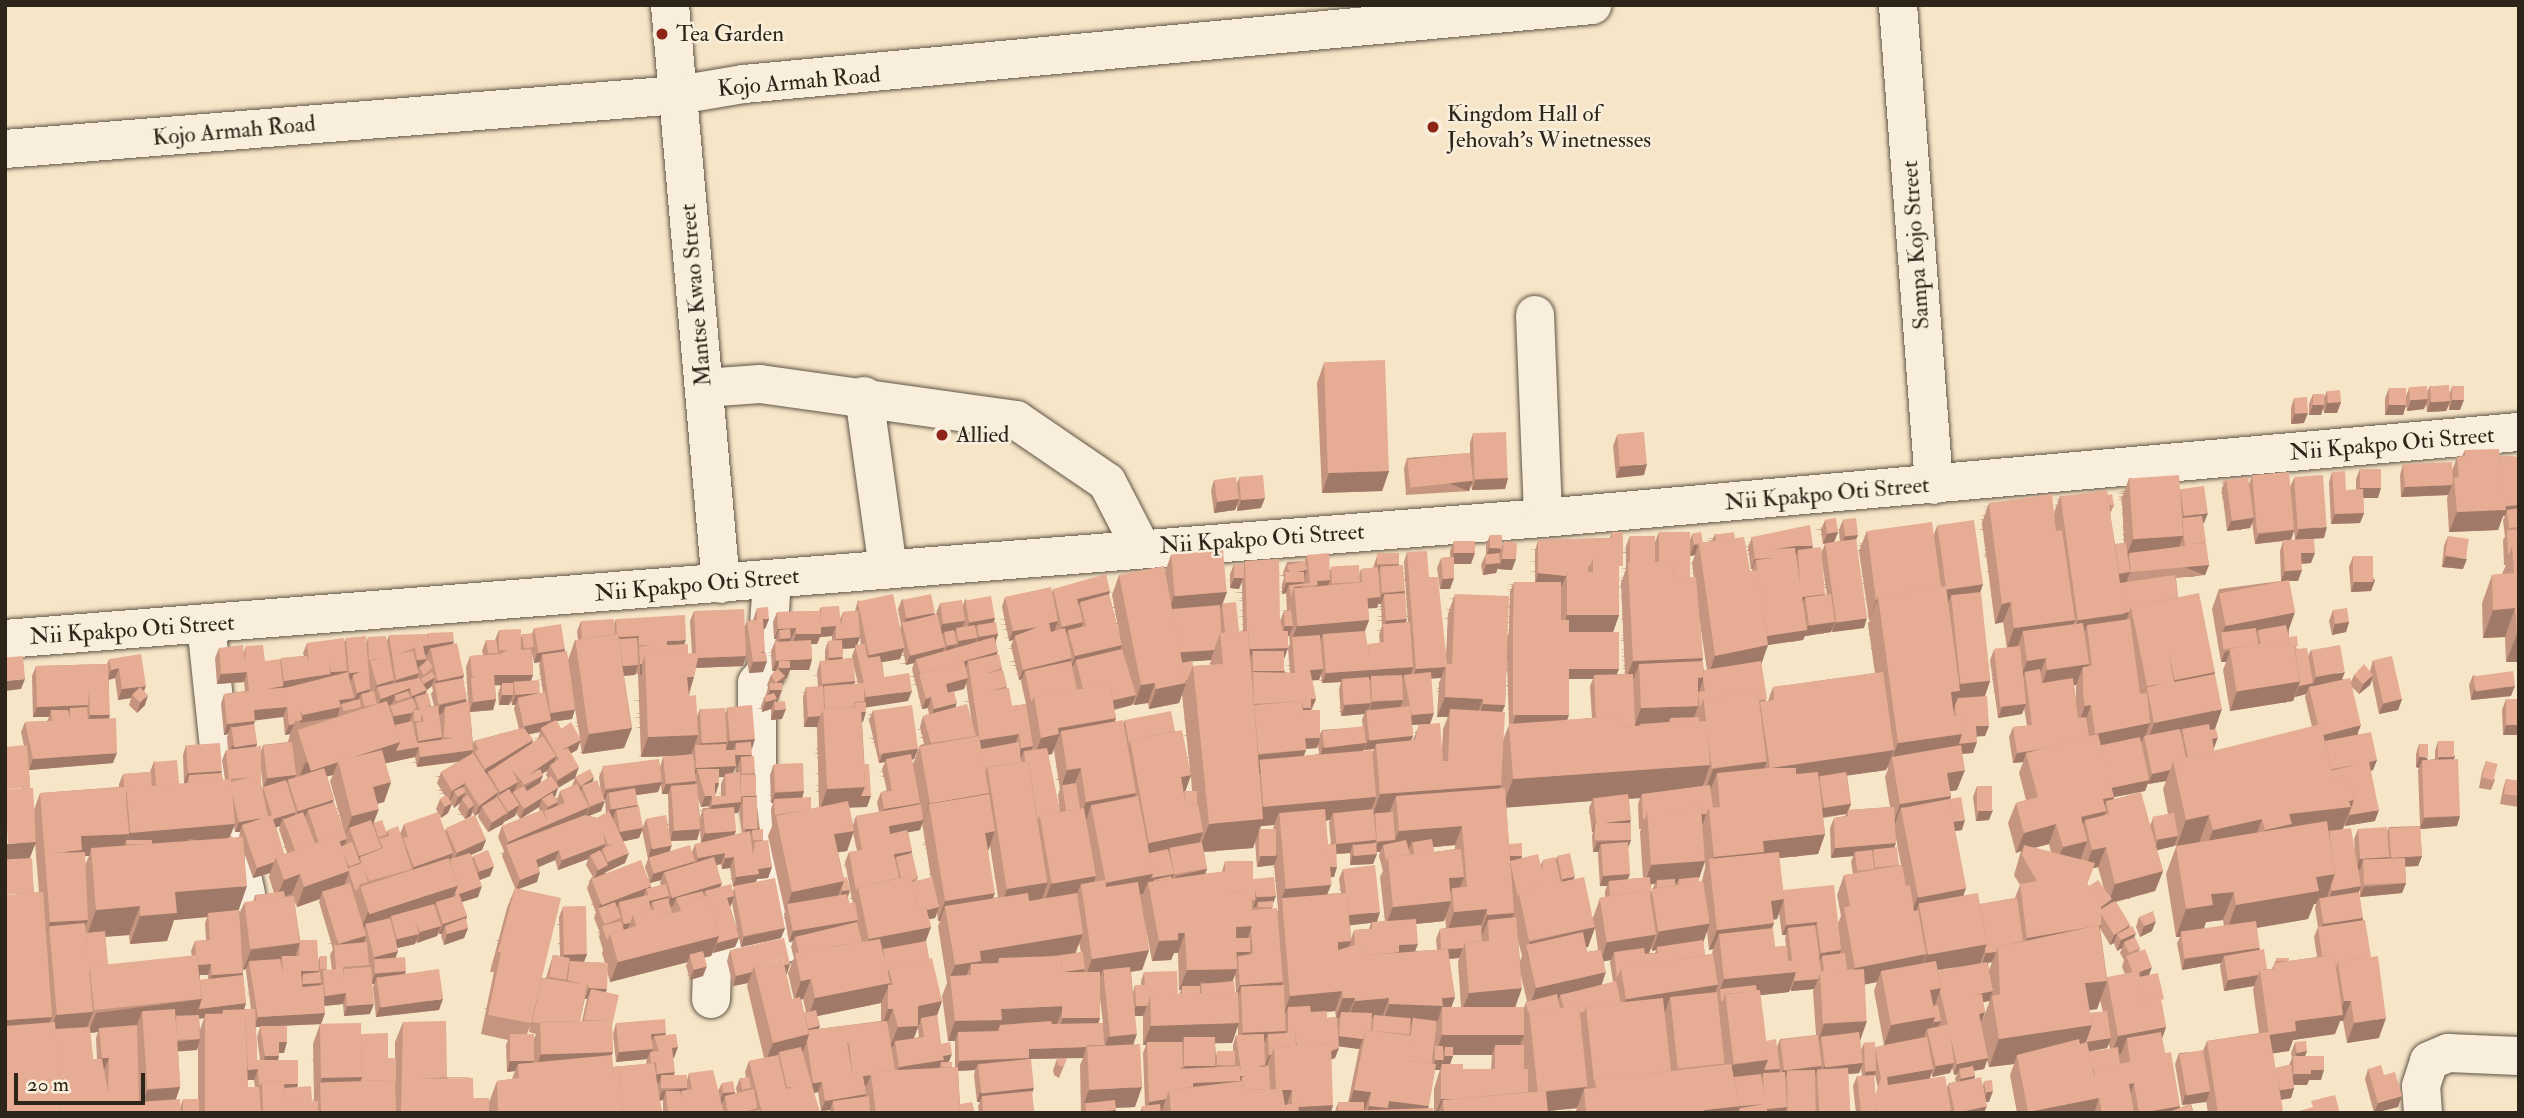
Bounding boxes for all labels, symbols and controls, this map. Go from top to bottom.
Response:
place label: Tea Garden [676,20,784,48]
marker: Tea Garden [654,26,670,42]
street label: Kojo Armah Road [716,61,882,103]
place label: Kingdom Hall of Jehovah's Winetnesses [1447,100,1651,154]
street label: Kojo Armah Road [151,110,317,152]
marker: Kingdom Hall of Jehovah's Winetnesses [1425,119,1441,135]
street label: Sampa Kojo Street [1896,160,1936,330]
street label: Mantse Kwao Street [674,202,718,388]
place label: Allied [956,421,1009,449]
street label: Nii Kpakpo Oti Street [2288,421,2496,467]
marker: Allied [934,427,950,443]
street label: Nii Kpakpo Oti Street [1723,471,1931,517]
street label: Nii Kpakpo Oti Street [1159,518,1365,560]
street label: Nii Kpakpo Oti Street [593,562,801,608]
street label: Nii Kpakpo Oti Street [29,609,235,651]
scale bar [18,1058,149,1102]
text: 20 m [27,1071,69,1098]

